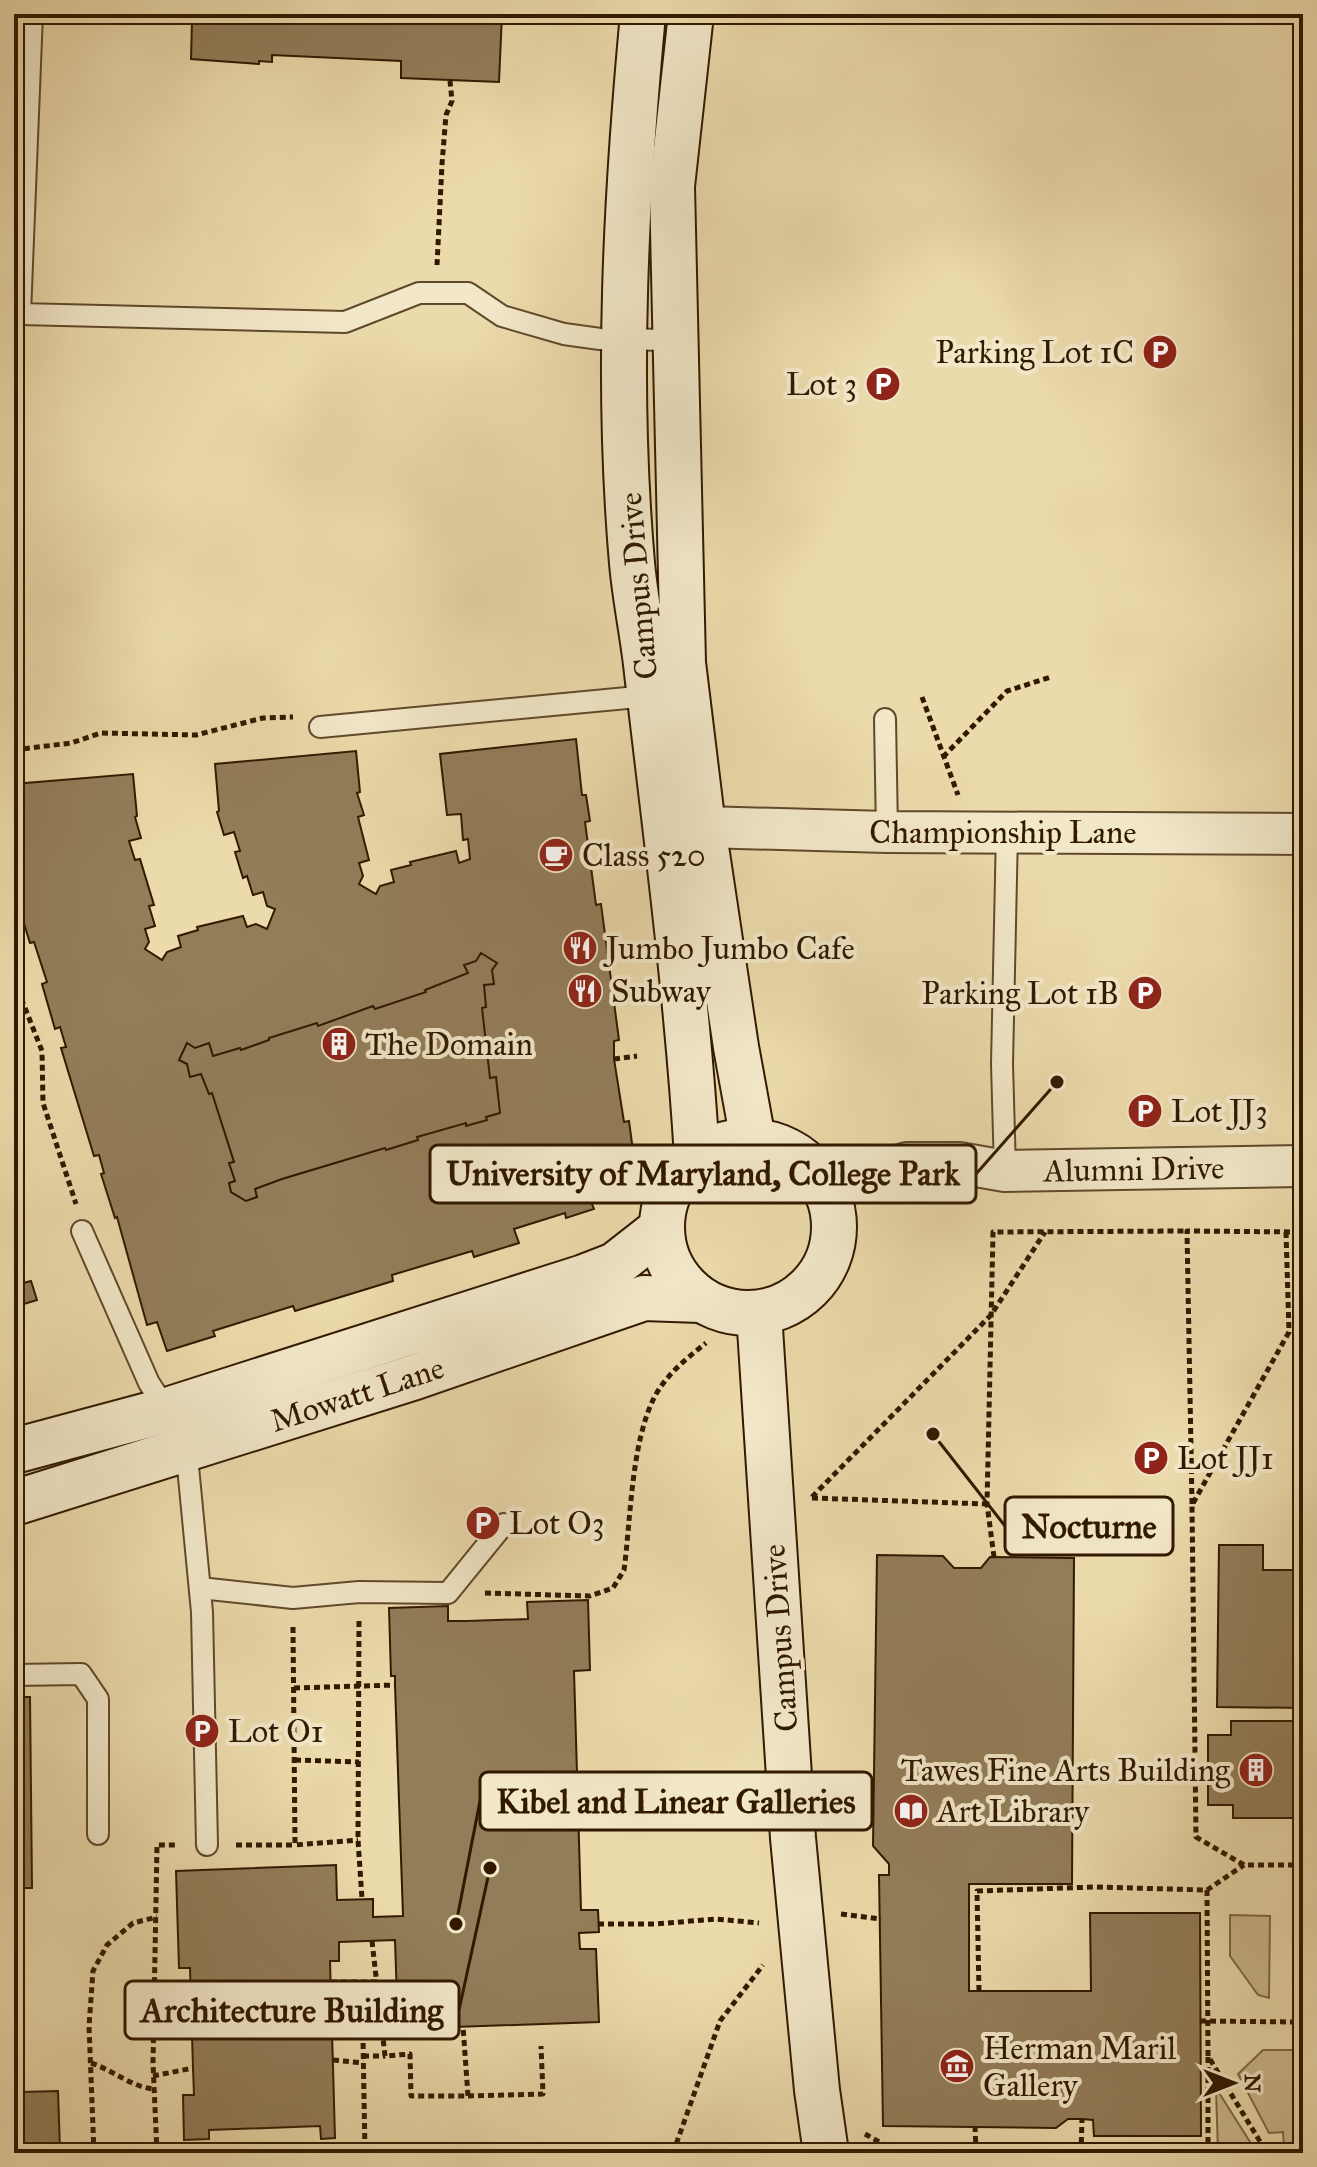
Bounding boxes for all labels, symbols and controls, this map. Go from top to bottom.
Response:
place label: Parking Lot 1C [936,333,1134,372]
parking icon: Parking Lot 1C [1141,333,1179,371]
place label: Lot 3 [786,365,857,404]
parking icon: Lot 3 [864,365,902,403]
street label: Campus Drive [611,491,666,681]
street label: Championship Lane [869,813,1137,852]
cafe icon: Class 520 [537,836,575,874]
place label: Class 520 [582,836,706,875]
restaurant icon: Jumbo Jumbo Cafe [561,929,599,967]
place label: Jumbo Jumbo Cafe [603,929,855,968]
restaurant icon: Subway [566,972,604,1010]
place label: Subway [611,972,712,1011]
place label: Parking Lot 1B [921,974,1119,1013]
parking icon: Parking Lot 1B [1126,974,1164,1012]
building icon: The Domain [320,1025,358,1063]
place label: The Domain [365,1025,533,1064]
parking icon: Lot JJ3 [1126,1092,1164,1130]
place label: Lot JJ3 [1171,1092,1268,1131]
callout: University of Maryland, College Park [430,1145,976,1203]
street label: Alumni Drive [1041,1148,1225,1191]
text: University of Maryland, College Park [446,1153,961,1194]
street label: Mowatt Lane [265,1348,449,1441]
parking icon: Lot JJ1 [1132,1439,1170,1477]
place label: Lot JJ1 [1177,1439,1274,1478]
callout: Nocturne [1005,1497,1173,1555]
parking icon: Lot O3 [464,1504,502,1542]
place label: Lot O3 [509,1504,604,1543]
text: Nocturne [1021,1506,1157,1547]
street label: Campus Drive [754,1543,807,1733]
parking icon: Lot O1 [183,1712,221,1750]
place label: Lot O1 [228,1712,323,1751]
place label: Tawes Fine Arts Building [901,1751,1231,1790]
building icon: Tawes Fine Arts Building [1237,1751,1275,1789]
callout: Kibel and Linear Galleries [480,1772,872,1830]
text: Kibel and Linear Galleries [496,1781,856,1822]
library icon: Art Library [892,1792,930,1830]
place label: Art Library [935,1792,1090,1831]
callout: Architecture Building [125,1981,459,2039]
text: Architecture Building [139,1990,444,2031]
place label: Herman Maril Gallery [983,2029,1177,2105]
north arrow [1193,2043,1273,2123]
museum icon: Herman Maril Gallery [938,2047,976,2085]
text: N [1239,2074,1266,2093]

